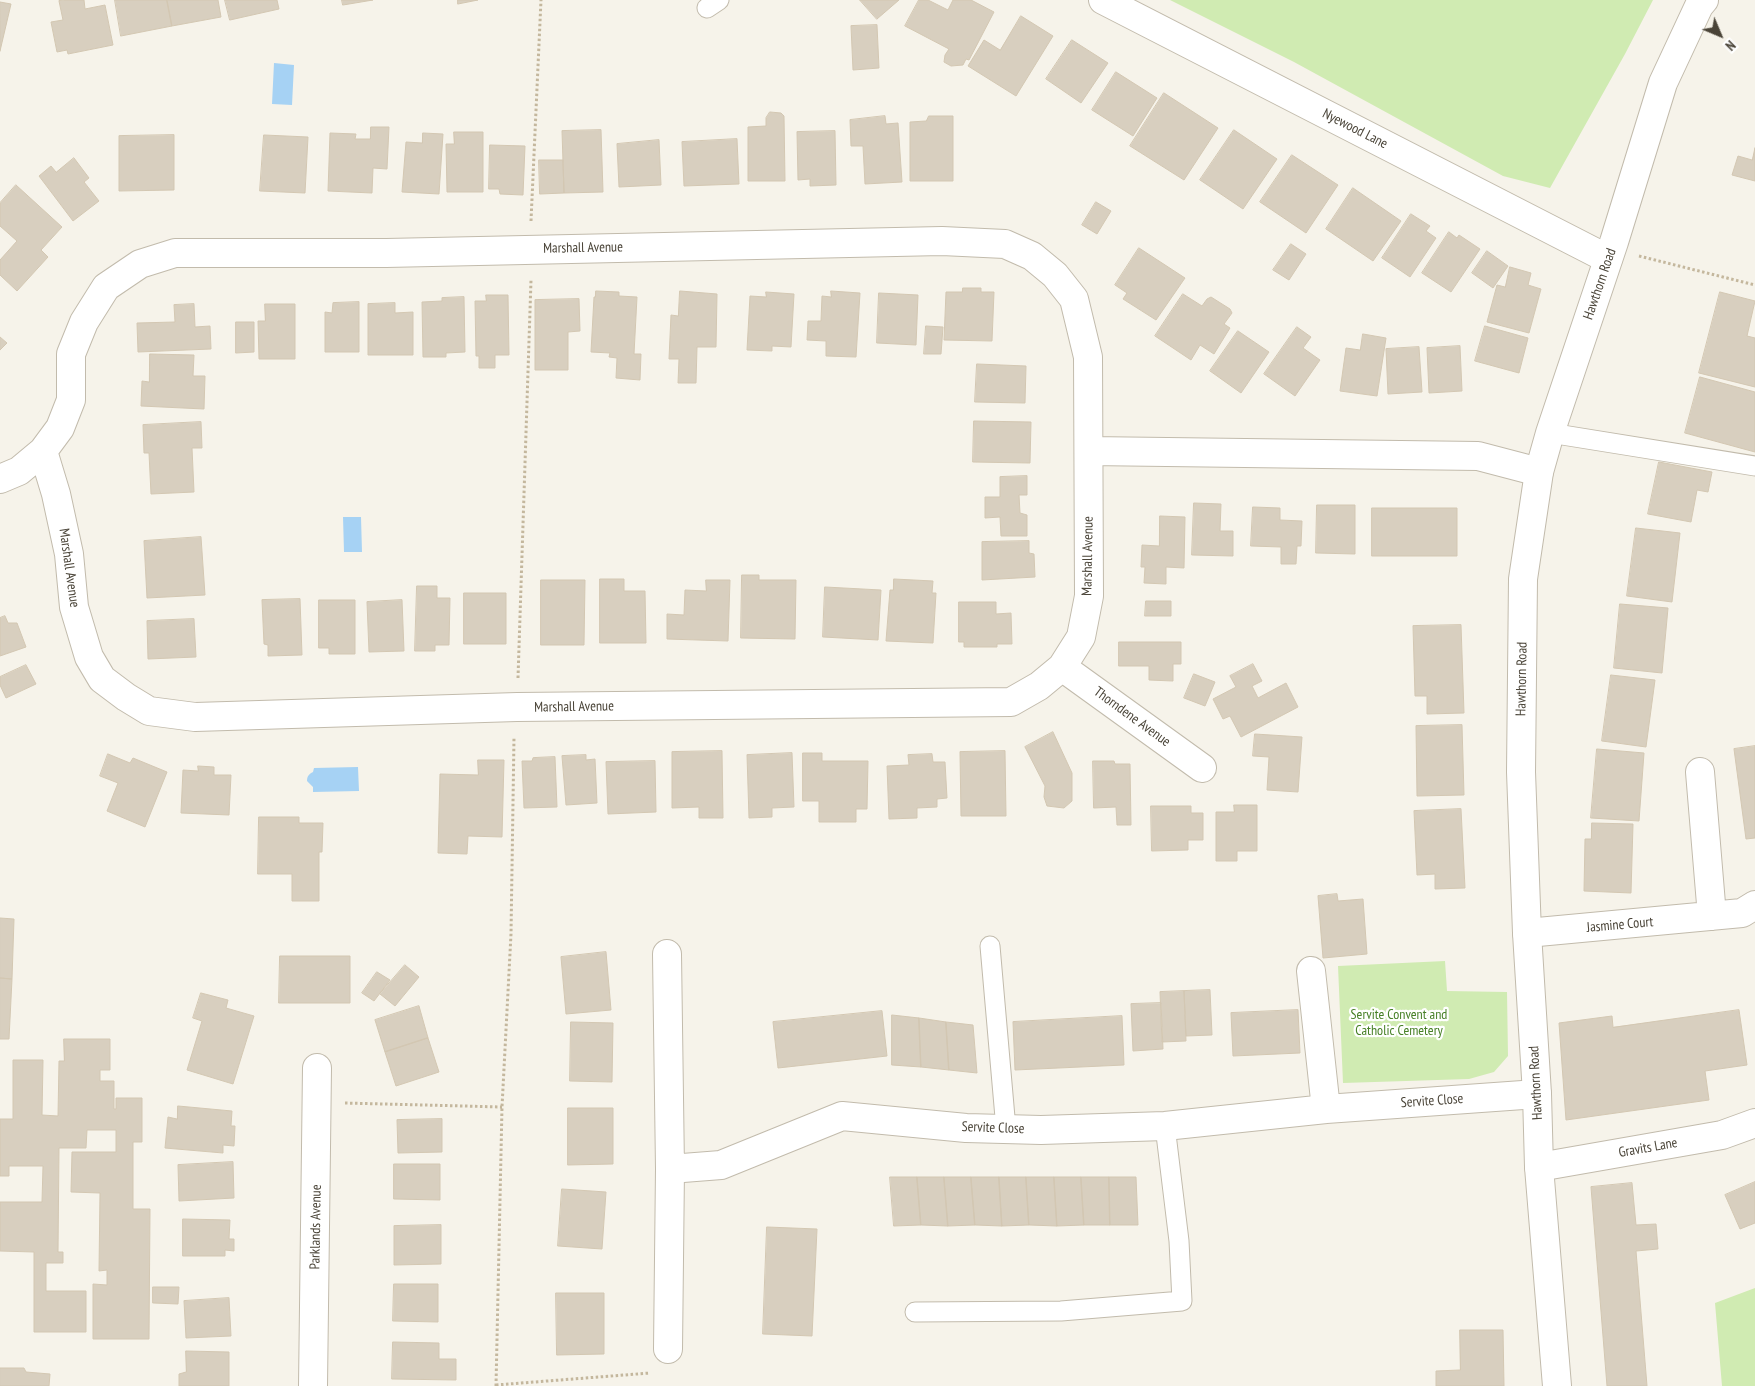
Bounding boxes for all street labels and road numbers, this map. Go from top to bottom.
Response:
street label: Nyewood Lane [1320,105,1390,153]
street label: Marshall Avenue [543,239,623,257]
street label: Hawthorn Road [1580,246,1620,322]
street label: Marshall Avenue [1079,516,1097,596]
street label: Marshall Avenue [55,527,83,609]
street label: Hawthorn Road [1513,642,1531,716]
street label: Thorndene Avenue [1090,684,1174,750]
street label: Marshall Avenue [534,698,614,716]
street label: Jasmine Court [1586,914,1654,936]
street label: Hawthorn Road [1526,1045,1546,1121]
street label: Servite Close [1400,1090,1464,1112]
street label: Servite Close [961,1119,1025,1137]
street label: Gravits Lane [1617,1135,1679,1161]
street label: Parklands Avenue [307,1184,325,1270]

